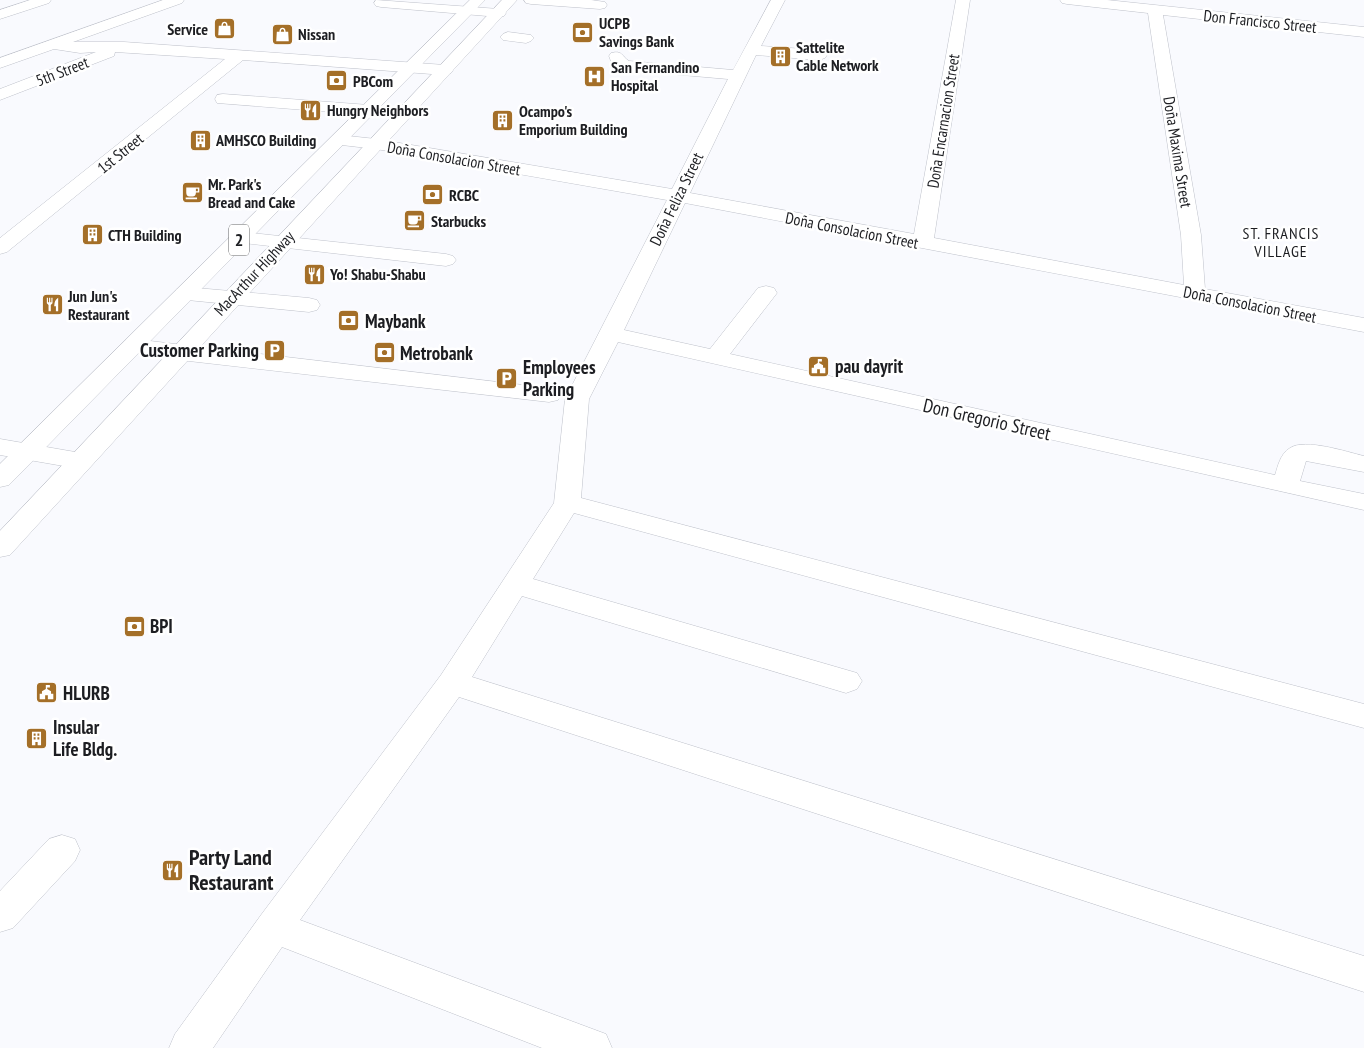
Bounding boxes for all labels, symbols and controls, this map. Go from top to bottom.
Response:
street label: Don Francisco Street [1202,5,1318,37]
place label: UCPB Savings Bank [599,13,674,51]
shop icon: Service [212,17,236,41]
place label: Service [167,19,208,39]
bank icon: UCPB Savings Bank [571,20,595,44]
shop icon: Nissan [270,22,294,46]
place label: Nissan [298,24,335,44]
place label: Sattelite Cable Network [796,37,879,75]
building icon: Sattelite Cable Network [768,44,792,68]
street label: 5th Street [33,52,92,90]
street label: Doña Encarnacion Street [923,52,964,190]
place label: San Fernandino Hospital [611,57,699,95]
hospital icon: San Fernandino Hospital [583,64,607,88]
bank icon: PBCom [325,69,349,93]
place label: PBCom [353,71,393,91]
street label: Doña Maxima Street [1159,95,1197,210]
restaurant icon: Hungry Neighbors [299,98,323,122]
place label: Hungry Neighbors [327,100,429,120]
place label: Ocampo's Emporium Building [519,101,628,139]
building icon: Ocampo's Emporium Building [491,108,515,132]
street label: 1st Street [93,128,148,178]
building icon: AMHSCO Building [188,128,212,152]
place label: AMHSCO Building [215,130,316,150]
street label: Doña Consolacion Street [386,136,523,180]
street label: Doña Feliza Street [645,149,707,249]
place label: Mr. Park's Bread and Cake [208,174,296,212]
cafe icon: Mr. Park's Bread and Cake [180,181,204,205]
bank icon: RCBC [421,183,445,207]
place label: RCBC [449,185,480,205]
street label: Doña Consolacion Street [784,207,921,253]
cafe icon: Starbucks [403,209,427,233]
place label: Starbucks [431,211,486,231]
building icon: CTH Building [80,223,104,247]
district label: ST. FRANCIS VILLAGE [1243,223,1319,261]
road number: 2 [229,224,249,256]
place label: CTH Building [108,225,182,245]
street label: MacArthur Highway [210,226,298,320]
restaurant icon: Yo! Shabu-Shabu [302,262,326,286]
place label: Yo! Shabu-Shabu [329,264,426,284]
street label: Doña Consolacion Street [1182,281,1319,327]
place label: Jun Jun's Restaurant [67,286,130,324]
restaurant icon: Jun Jun's Restaurant [40,293,64,317]
bank icon: Maybank [337,309,361,333]
place label: Maybank [365,309,426,333]
place label: Customer Parking [140,338,259,362]
parking icon: Customer Parking [263,338,287,362]
bank icon: Metrobank [372,341,396,365]
place label: Metrobank [400,341,473,365]
public building icon: pau dayrit [807,354,831,378]
place label: pau dayrit [835,354,903,378]
place label: Employees Parking [523,355,596,401]
parking icon: Employees Parking [495,366,519,390]
street label: Don Gregorio Street [921,393,1054,445]
bank icon: BPI [122,614,146,638]
place label: BPI [150,614,173,638]
public building icon: HLURB [35,681,59,705]
place label: HLURB [63,681,110,705]
place label: Insular Life Bldg. [53,715,117,761]
building icon: Insular Life Bldg. [25,726,49,750]
place label: Party Land Restaurant [189,843,274,896]
restaurant icon: Party Land Restaurant [161,858,185,882]

